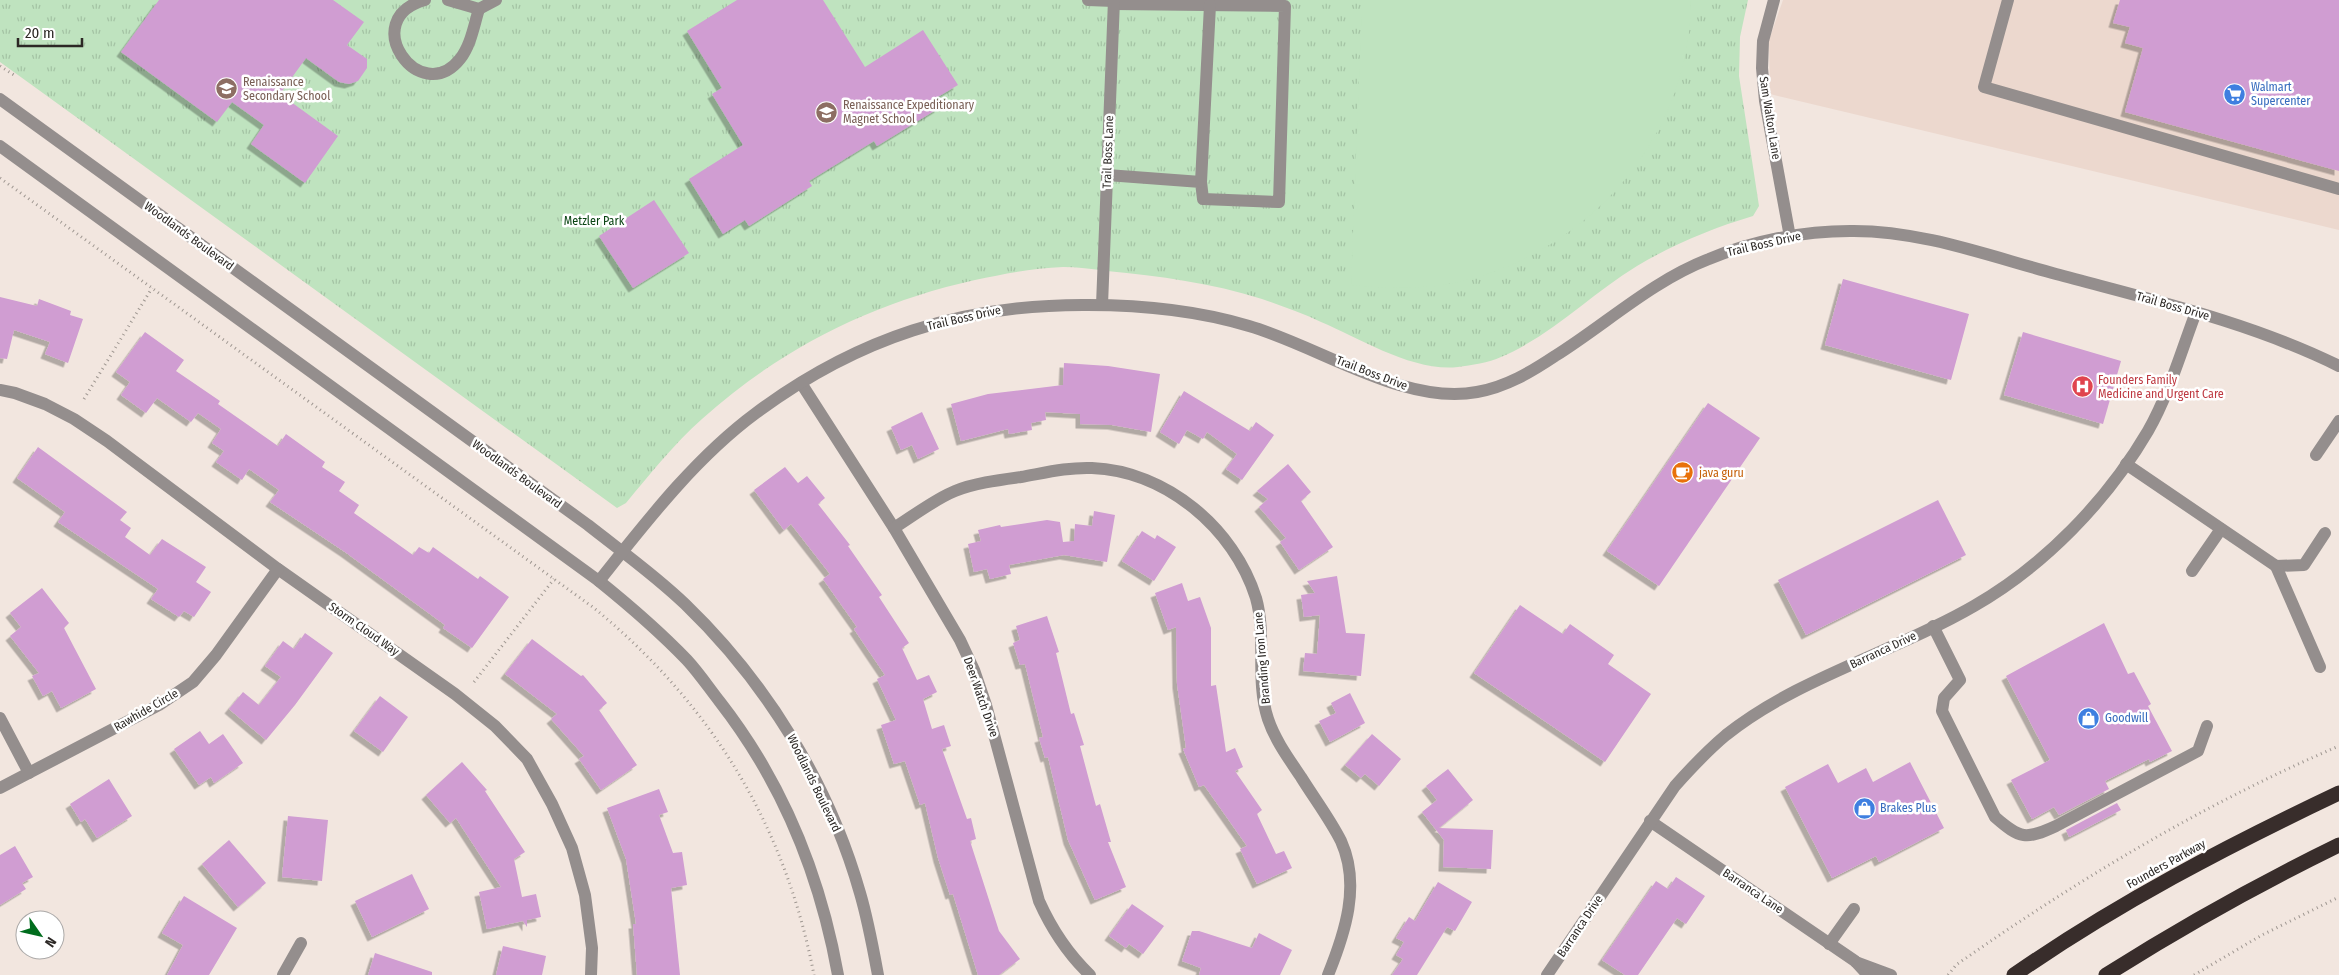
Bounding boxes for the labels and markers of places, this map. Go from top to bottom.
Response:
place label: Renaissance Secondary School [243,75,330,103]
school or university icon: Renaissance Secondary School [215,77,239,101]
place label: Walmart Supercenter [2251,80,2311,108]
supermarket icon: Walmart Supercenter [2223,82,2247,106]
place label: Renaissance Expeditionary Magnet School [843,98,975,126]
school or university icon: Renaissance Expeditionary Magnet School [815,100,839,124]
place label: Founders Family Medicine and Urgent Care [2098,373,2224,401]
hospital icon: Founders Family Medicine and Urgent Care [2070,375,2094,399]
cafe icon: java guru [1671,461,1695,485]
place label: java guru [1698,466,1744,480]
shop icon: Goodwill [2077,706,2101,730]
place label: Goodwill [2105,711,2148,725]
shop icon: Brakes Plus [1852,796,1876,820]
place label: Brakes Plus [1880,801,1936,815]

